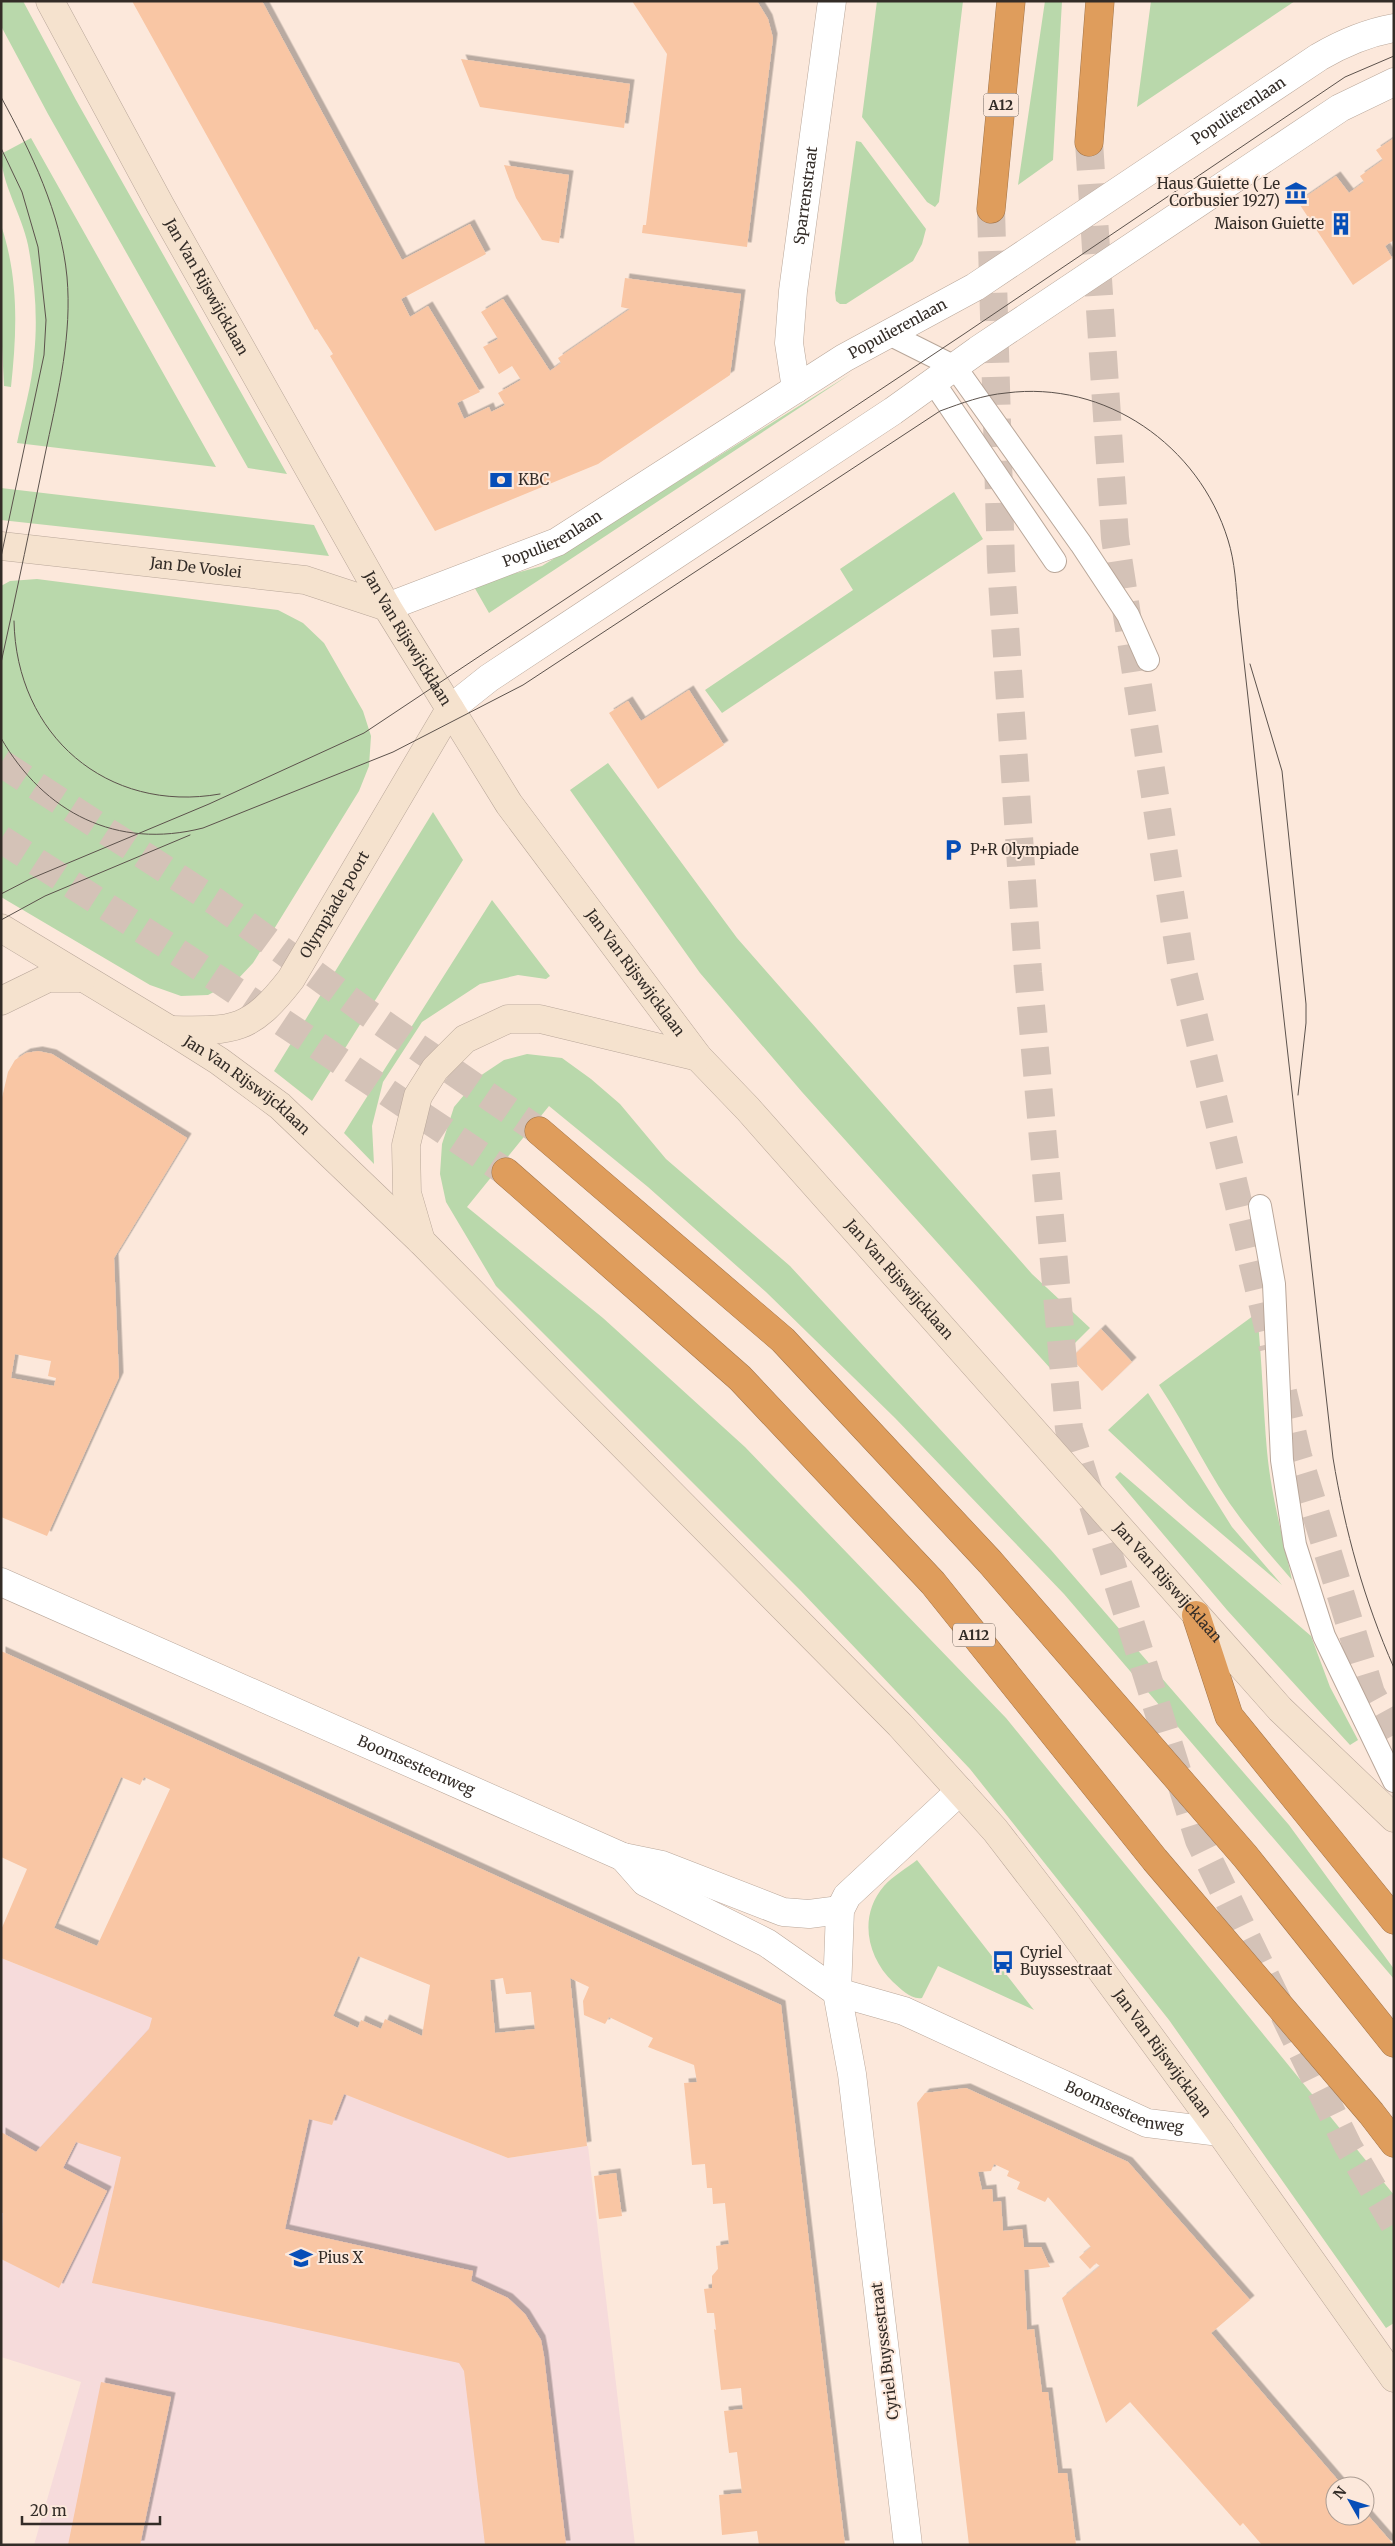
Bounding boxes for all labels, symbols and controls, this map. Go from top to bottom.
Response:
street label: Populierenlaan [1188,72,1289,149]
road number: A12 [984,94,1018,116]
street label: Sparrenstraat [789,145,821,246]
place label: Haus Guiette ( Le Corbusier 1927) [1157,174,1280,210]
museum icon: Haus Guiette ( Le Corbusier 1927) [1283,180,1309,206]
building icon: Maison Guiette [1328,211,1354,237]
street label: Jan Van Rijswijcklaan [160,214,253,359]
place label: Maison Guiette [1214,214,1324,233]
street label: Populierenlaan [845,294,950,363]
bank icon: KBC [488,467,514,493]
place label: KBC [518,470,549,489]
street label: Populierenlaan [500,506,605,571]
street label: Jan De Voslei [148,553,243,582]
street label: Jan Van Rijswijcklaan [359,567,456,709]
parking icon: P+R Olympiade [940,837,966,863]
place label: P+R Olympiade [970,840,1079,859]
street label: Olympiade poort [295,847,373,961]
street label: Jan Van Rijswijcklaan [581,904,689,1040]
street label: Jan Van Rijswijcklaan [179,1030,314,1139]
street label: Jan Van Rijswijcklaan [841,1215,958,1343]
street label: Jan Van Rijswijcklaan [1109,1518,1226,1646]
road number: A112 [953,1624,995,1646]
street label: Boomsesteenweg [355,1731,478,1799]
place label: Cyriel Buyssestraat [1020,1943,1112,1979]
bus stop icon: Cyriel Buyssestraat [990,1949,1016,1975]
street label: Jan Van Rijswijcklaan [1109,1985,1216,2121]
street label: Boomsesteenweg [1062,2076,1185,2136]
school or university icon: Pius X [288,2245,314,2271]
place label: Pius X [318,2248,364,2267]
street label: Cyriel Buyssestraat [867,2281,902,2421]
north arrow [1325,2476,1375,2526]
text: N [1329,2483,1350,2503]
scale bar [22,2494,160,2526]
text: 20 m [30,2501,67,2520]

